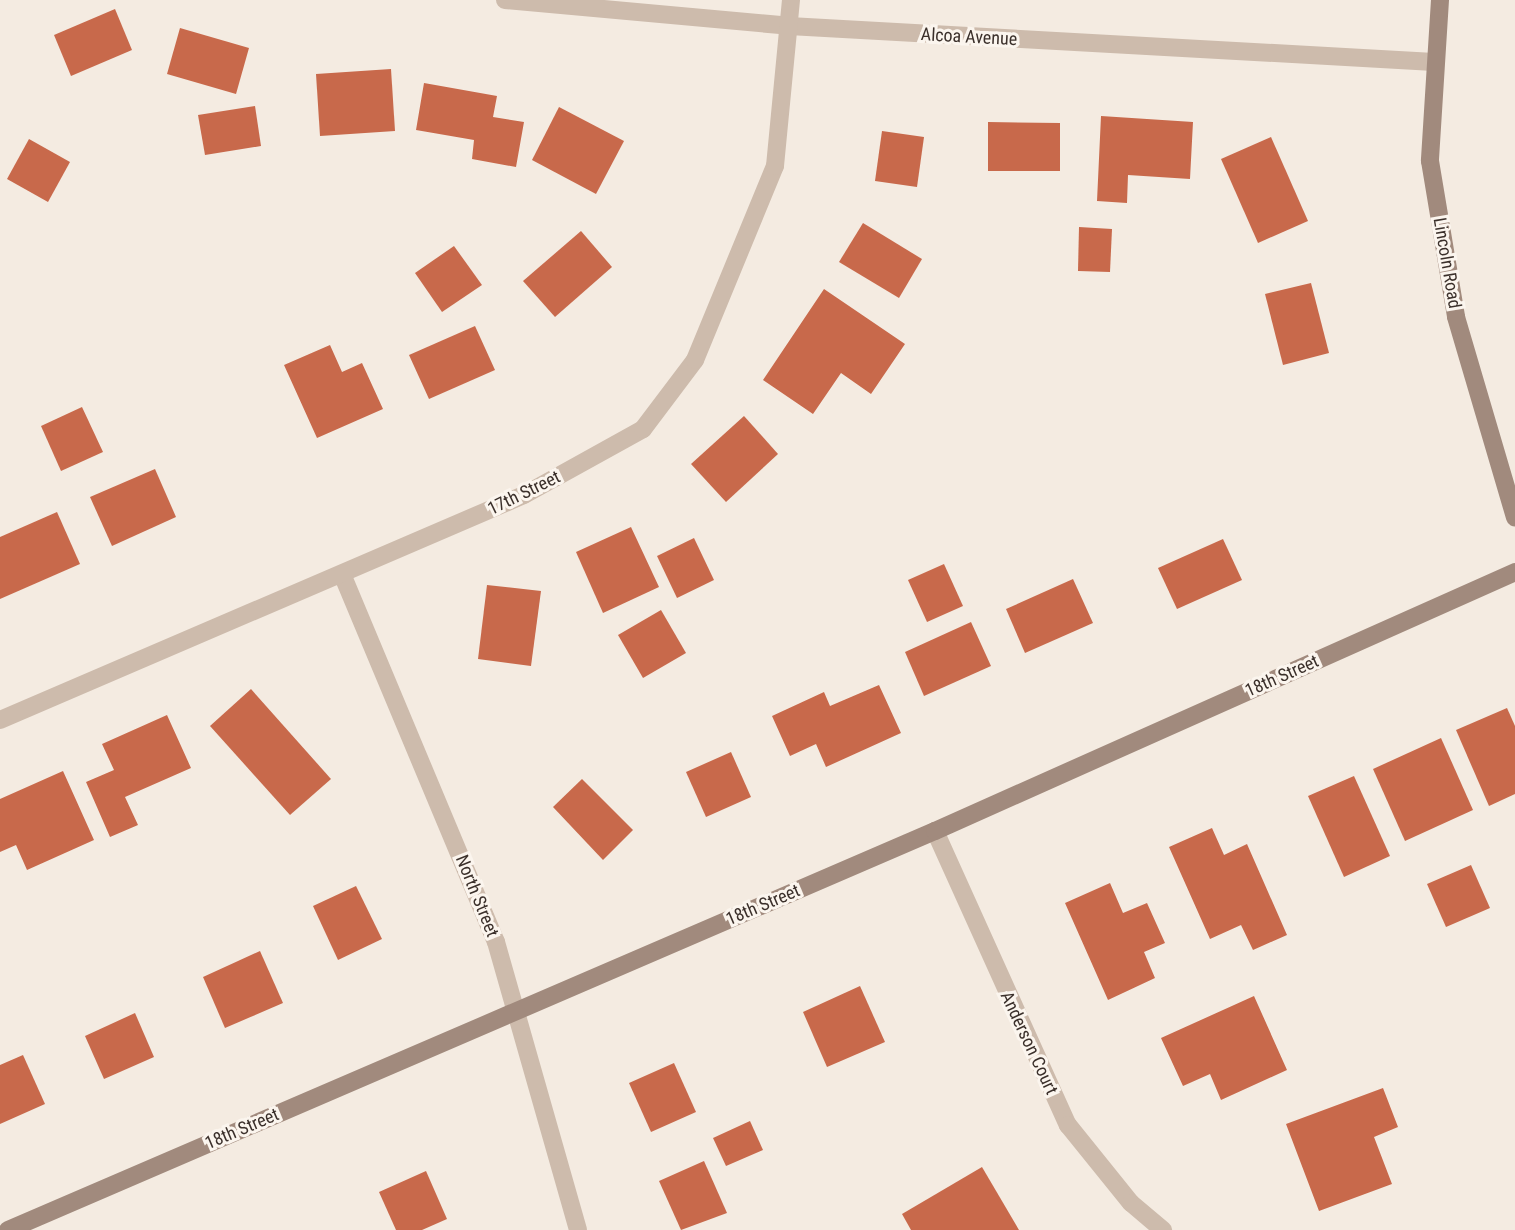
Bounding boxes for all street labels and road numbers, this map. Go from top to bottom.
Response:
street label: Alcoa Avenue [920,24,1018,50]
street label: Lincoln Road [1428,216,1466,310]
street label: 17th Street [484,466,564,520]
street label: 18th Street [1242,650,1322,702]
street label: North Street [451,852,503,940]
street label: 18th Street [723,880,803,930]
street label: Anderson Court [996,988,1062,1098]
street label: 18th Street [202,1104,282,1154]

